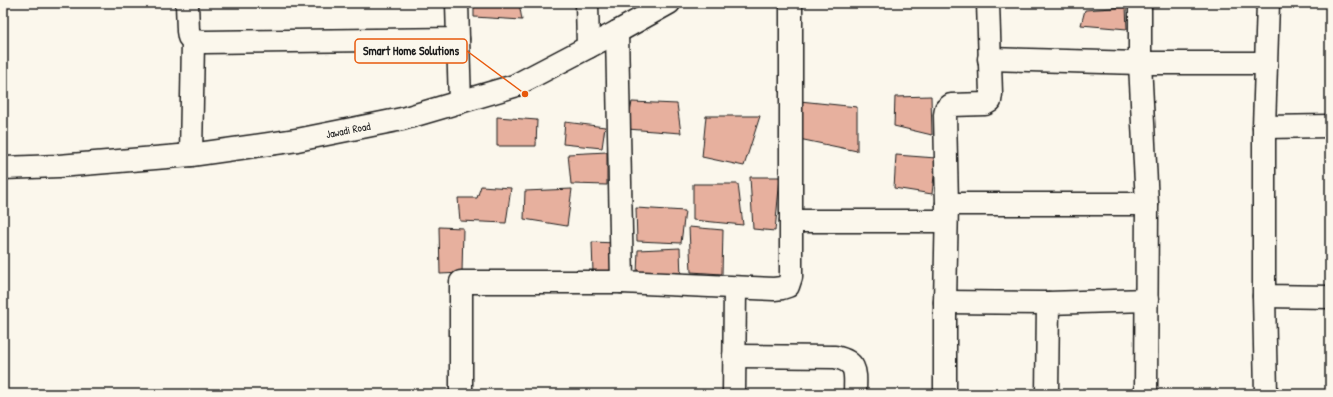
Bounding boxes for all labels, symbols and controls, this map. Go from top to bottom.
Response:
callout: Smart Home Solutions [355,39,467,63]
text: Smart Home Solutions [363,42,459,59]
street label: Jawadi Road [325,119,372,141]

